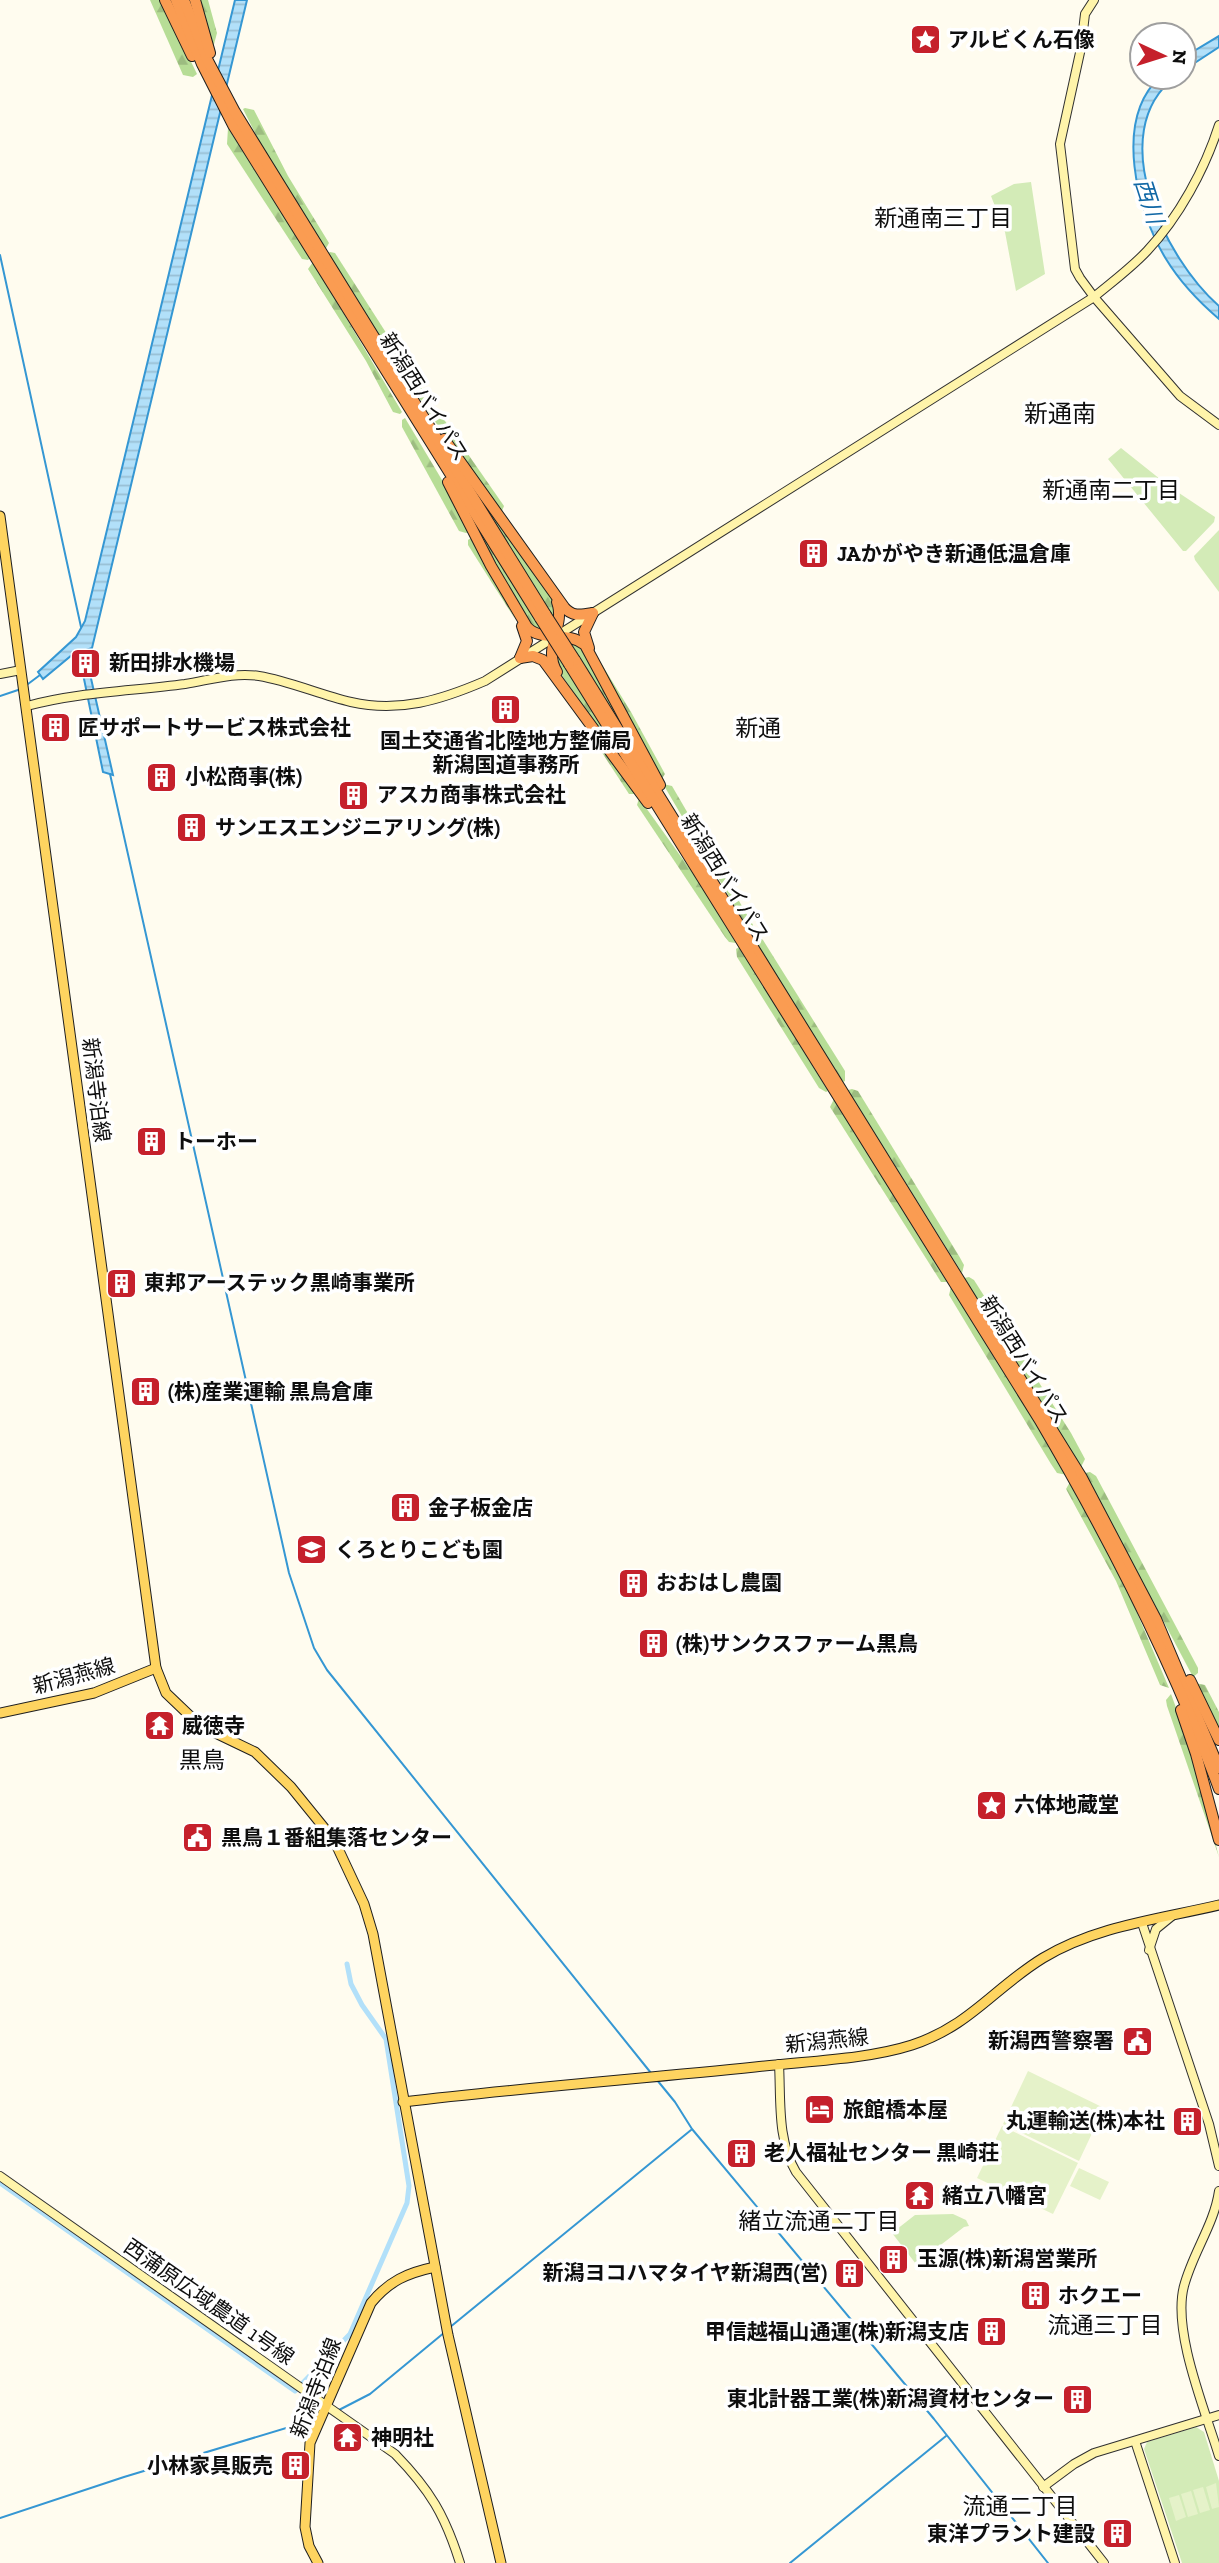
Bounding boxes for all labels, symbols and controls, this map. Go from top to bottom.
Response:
north arrow [1128,21,1198,91]
place icon: アルビくん石像 [908,23,942,57]
place label: アルビくん石像 [948,27,1095,52]
text: N [1167,49,1191,65]
water label: 西川 [1129,175,1170,230]
district label: 新通南三丁目 [874,204,1012,232]
street label: 新潟西バイパス [375,328,474,466]
district label: 新通南 [1024,399,1096,428]
district label: 新通南二丁目 [1042,476,1180,504]
building icon: JAかがやき新通低温倉庫 [797,537,831,571]
place label: JAかがやき新通低温倉庫 [837,541,1071,566]
building icon: 新田排水機場 [69,646,103,680]
place label: 新田排水機場 [109,650,235,675]
building icon: 国土交通省北陸地方整備局 新潟国道事務所 [489,692,523,726]
building icon: 匠サポートサービス株式会社 [38,711,72,745]
district label: 新通 [735,714,781,742]
place label: 匠サポートサービス株式会社 [78,715,351,740]
place label: 国土交通省北陸地方整備局 新潟国道事務所 [380,728,632,777]
building icon: 小松商事(株) [145,760,179,794]
place label: 小松商事(株) [185,764,302,789]
building icon: アスカ商事株式会社 [337,778,371,812]
place label: アスカ商事株式会社 [377,782,566,807]
street label: 新潟西バイパス [676,809,775,947]
building icon: サンエスエンジニアリング(株) [175,811,209,845]
place label: サンエスエンジニアリング(株) [215,815,500,840]
street label: 新潟寺泊線 [78,1036,115,1144]
building icon: トーホー [134,1125,168,1159]
place label: トーホー [174,1129,258,1154]
building icon: 東邦アーステック黒崎事業所 [104,1266,138,1300]
place label: 東邦アーステック黒崎事業所 [144,1270,415,1295]
street label: 新潟西バイパス [975,1291,1074,1429]
building icon: (株)産業運輸 黒鳥倉庫 [128,1375,162,1409]
place label: (株)産業運輸 黒鳥倉庫 [168,1379,373,1404]
building icon: 金子板金店 [388,1491,422,1525]
place label: 金子板金店 [428,1495,533,1520]
school or university icon: くろとりこども園 [295,1533,329,1567]
place label: くろとりこども園 [335,1537,503,1562]
building icon: おおはし農園 [616,1566,650,1600]
place label: おおはし農園 [656,1570,782,1595]
building icon: (株)サンクスファーム黒鳥 [636,1627,670,1661]
place label: (株)サンクスファーム黒鳥 [676,1631,918,1656]
street label: 新潟燕線 [30,1653,118,1698]
temple icon: 威徳寺 [142,1709,176,1743]
place label: 威徳寺 [182,1713,245,1738]
district label: 黒鳥 [179,1746,225,1774]
place icon: 六体地蔵堂 [974,1788,1008,1822]
place label: 六体地蔵堂 [1014,1792,1119,1817]
public building icon: 黒鳥１番組集落センター [181,1821,215,1855]
place label: 黒鳥１番組集落センター [221,1825,452,1850]
street label: 新潟燕線 [784,2024,870,2057]
public building icon: 新潟西警察署 [1120,2024,1154,2058]
place label: 新潟西警察署 [988,2028,1114,2053]
hotel icon: 旅館橋本屋 [803,2093,837,2127]
place label: 旅館橋本屋 [843,2097,948,2122]
building icon: 丸運輸送(株)本社 [1171,2104,1205,2138]
place label: 丸運輸送(株)本社 [1006,2108,1165,2133]
building icon: 老人福祉センター 黒崎荘 [724,2136,758,2170]
place label: 老人福祉センター 黒崎荘 [764,2140,999,2165]
temple icon: 緒立八幡宮 [902,2179,936,2213]
place label: 緒立八幡宮 [942,2183,1047,2208]
district label: 緒立流通二丁目 [739,2207,900,2235]
street label: 西蒲原広域農道 1号線 [119,2233,299,2370]
building icon: 玉源(株)新潟営業所 [877,2242,911,2276]
place label: 玉源(株)新潟営業所 [917,2246,1097,2271]
building icon: 新潟ヨコハマタイヤ新潟西(営) [833,2256,867,2290]
place label: 新潟ヨコハマタイヤ新潟西(営) [542,2260,827,2285]
building icon: ホクエー [1018,2279,1052,2313]
place label: ホクエー [1058,2283,1142,2308]
district label: 流通三丁目 [1048,2311,1163,2339]
building icon: 甲信越福山通運(株)新潟支店 [975,2315,1009,2349]
place label: 甲信越福山通運(株)新潟支店 [705,2319,969,2344]
street label: 新潟寺泊線 [285,2334,346,2441]
building icon: 東北計器工業(株)新潟資材センター [1060,2382,1094,2416]
place label: 東北計器工業(株)新潟資材センター [727,2386,1054,2411]
temple icon: 神明社 [331,2421,365,2455]
place label: 神明社 [371,2425,434,2450]
building icon: 小林家具販売 [279,2449,313,2483]
place label: 小林家具販売 [147,2453,273,2478]
district label: 流通二丁目 [963,2492,1078,2520]
building icon: 東洋プラント建設 [1101,2517,1135,2551]
place label: 東洋プラント建設 [927,2521,1095,2546]

